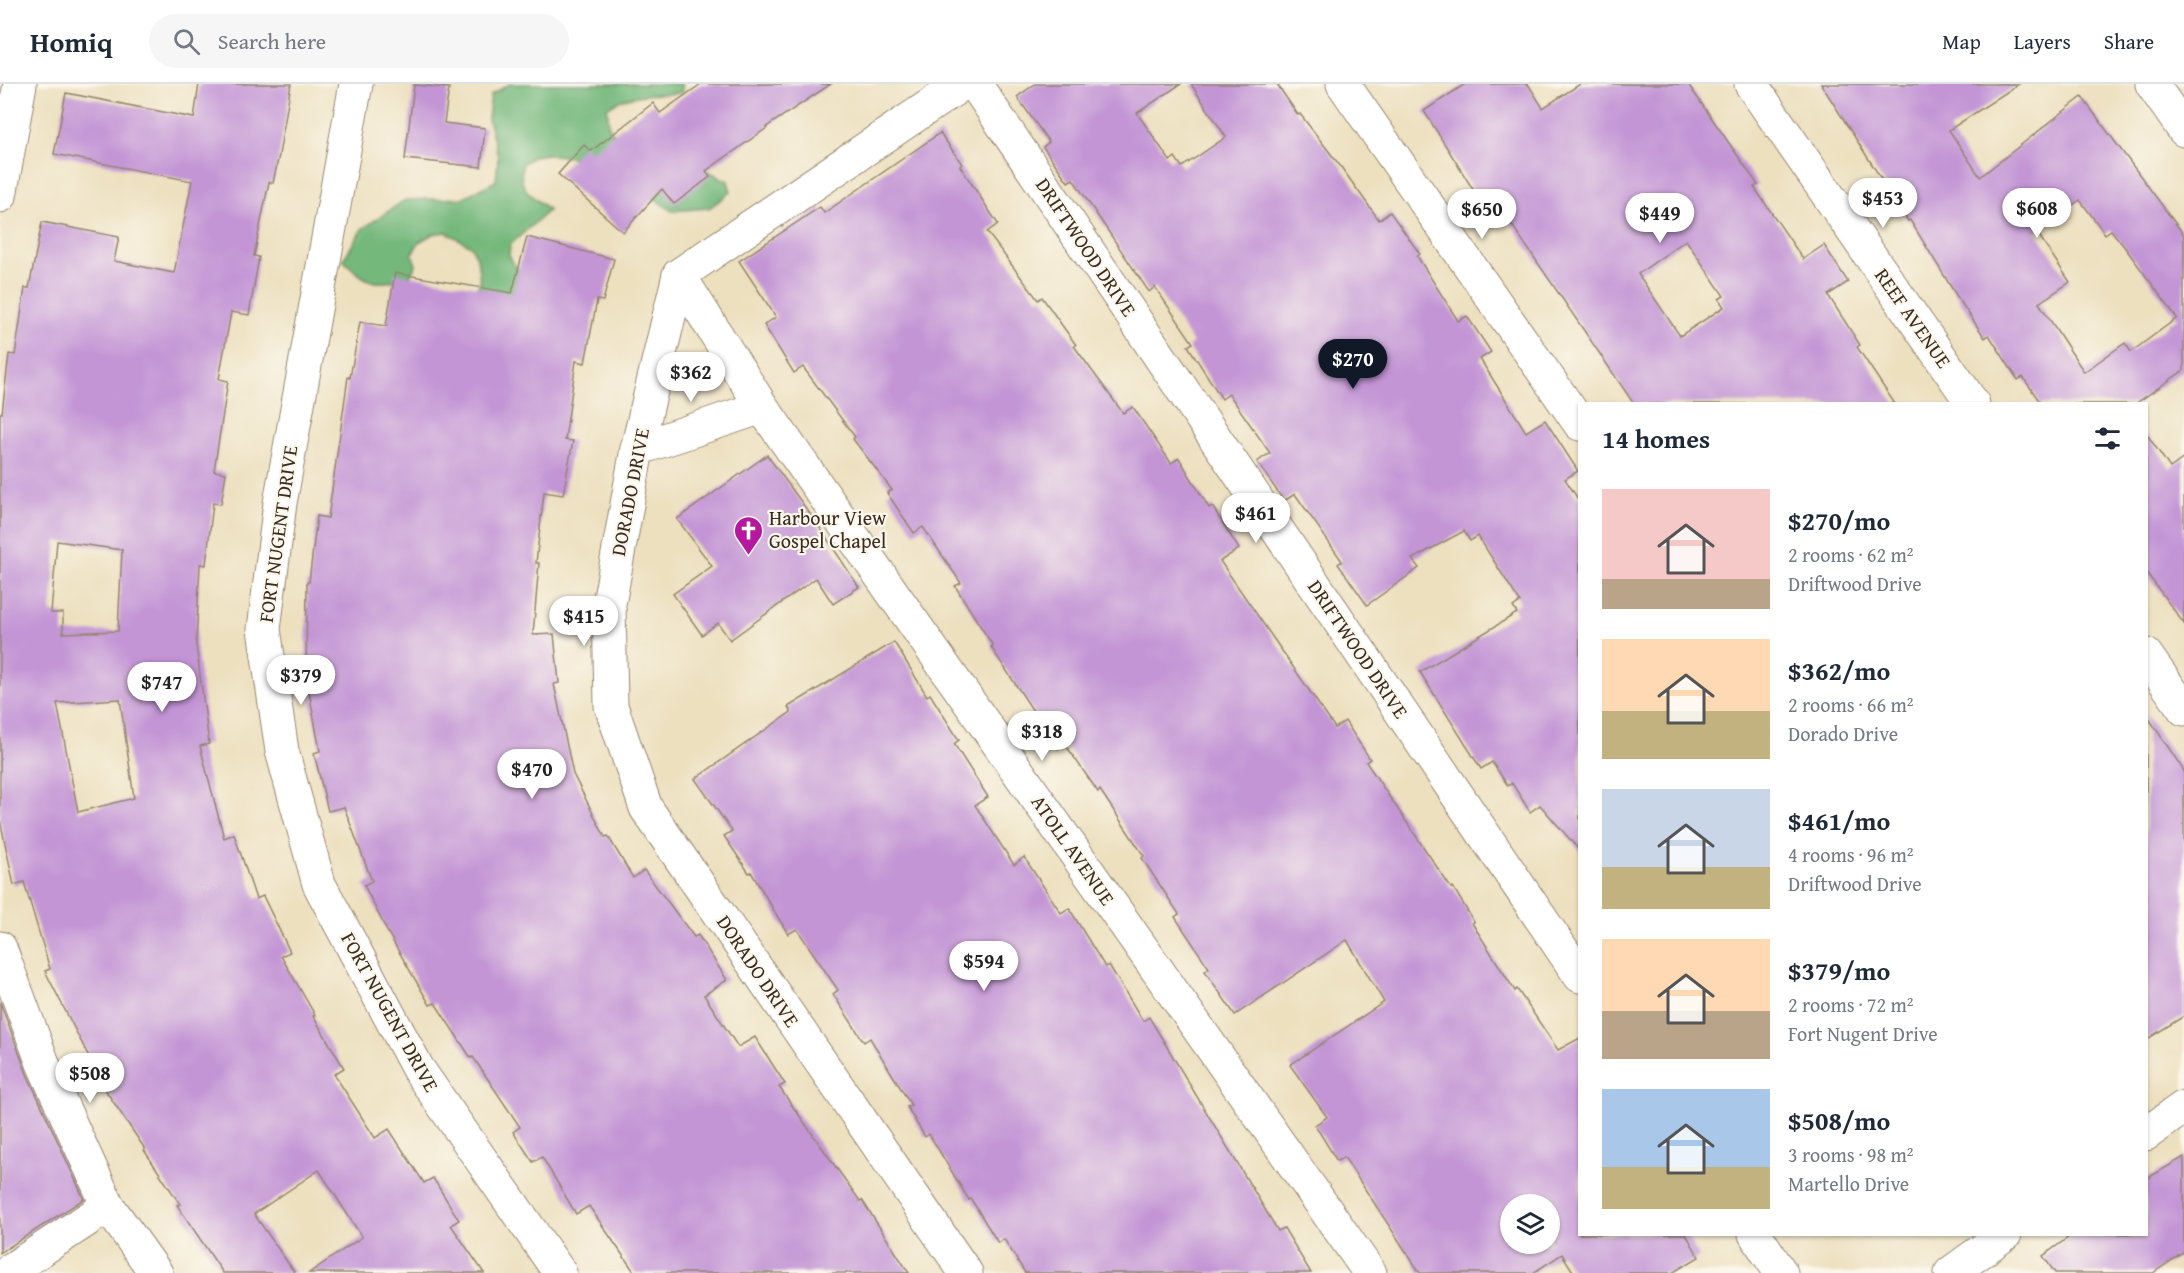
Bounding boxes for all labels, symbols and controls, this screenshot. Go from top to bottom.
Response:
search box [149,14,569,68]
text: Homiq [30,21,113,62]
icon: search [170,25,203,58]
text: Search here [218,25,326,57]
text: Map [1942,26,1981,57]
text: Layers [2014,26,2071,57]
text: Share [2104,26,2154,57]
street label: DRIFTWOOD DRIVE [1029,172,1144,322]
pin: $453 [1847,178,1919,229]
text: $453 [1862,183,1904,212]
pin: $608 [2001,188,2073,239]
pin: $650 [1446,189,1518,240]
pin: $449 [1624,193,1696,244]
text: $608 [2016,193,2058,222]
text: $650 [1461,194,1503,223]
text: $449 [1639,198,1681,227]
street label: REEF AVENUE [1868,262,1959,374]
pin: $270 [1317,339,1389,390]
text: $270 [1332,344,1374,373]
pin: $362 [655,352,727,403]
text: $362 [670,357,712,386]
text: 14 homes [1602,419,1710,458]
icon: filters [2091,422,2124,455]
street label: DORADO DRIVE [603,425,656,558]
street label: FORT NUGENT DRIVE [251,444,304,624]
pin: $461 [1220,493,1292,544]
text: $461 [1235,498,1277,527]
text: $270/mo [1788,501,1890,540]
place label: Harbour View Gospel Chapel [769,503,887,555]
icon: home [1650,513,1722,585]
church icon: Harbour View Gospel Chapel [732,514,764,556]
text: 2 rooms · 62 m² [1788,540,1914,569]
text: Driftwood Drive [1788,569,1922,598]
street label: DRIFTWOOD DRIVE [1301,574,1416,724]
pin: $415 [548,596,620,647]
text: $415 [563,601,605,630]
text: $362/mo [1788,651,1890,690]
pin: $379 [265,655,337,706]
text: $379 [280,660,322,689]
pin: $747 [126,662,198,713]
icon: home [1650,663,1722,735]
text: $747 [141,667,183,696]
text: 2 rooms · 66 m² [1788,690,1914,719]
pin: $318 [1006,711,1078,762]
text: $318 [1021,716,1063,745]
text: Dorado Drive [1788,719,1898,748]
pin: $470 [496,749,568,800]
text: $470 [511,754,553,783]
street label: ATOLL AVENUE [1025,789,1122,911]
text: $461/mo [1788,801,1890,840]
icon: home [1650,813,1722,885]
text: 4 rooms · 96 m² [1788,840,1914,869]
text: Driftwood Drive [1788,869,1922,898]
street label: DORADO DRIVE [710,909,807,1033]
street label: FORT NUGENT DRIVE [334,927,446,1097]
pin: $594 [948,941,1020,992]
text: $594 [963,946,1005,975]
text: $379/mo [1788,951,1890,990]
icon: home [1650,963,1722,1035]
text: 2 rooms · 72 m² [1788,990,1914,1019]
text: Fort Nugent Drive [1788,1019,1938,1048]
pin: $508 [54,1053,126,1104]
text: $508 [69,1058,111,1087]
text: $508/mo [1788,1101,1890,1140]
icon: home [1650,1113,1722,1185]
text: 3 rooms · 98 m² [1788,1140,1914,1169]
text: Martello Drive [1788,1169,1909,1198]
map controls [1500,1194,1560,1254]
button: layers [1500,1194,1560,1254]

